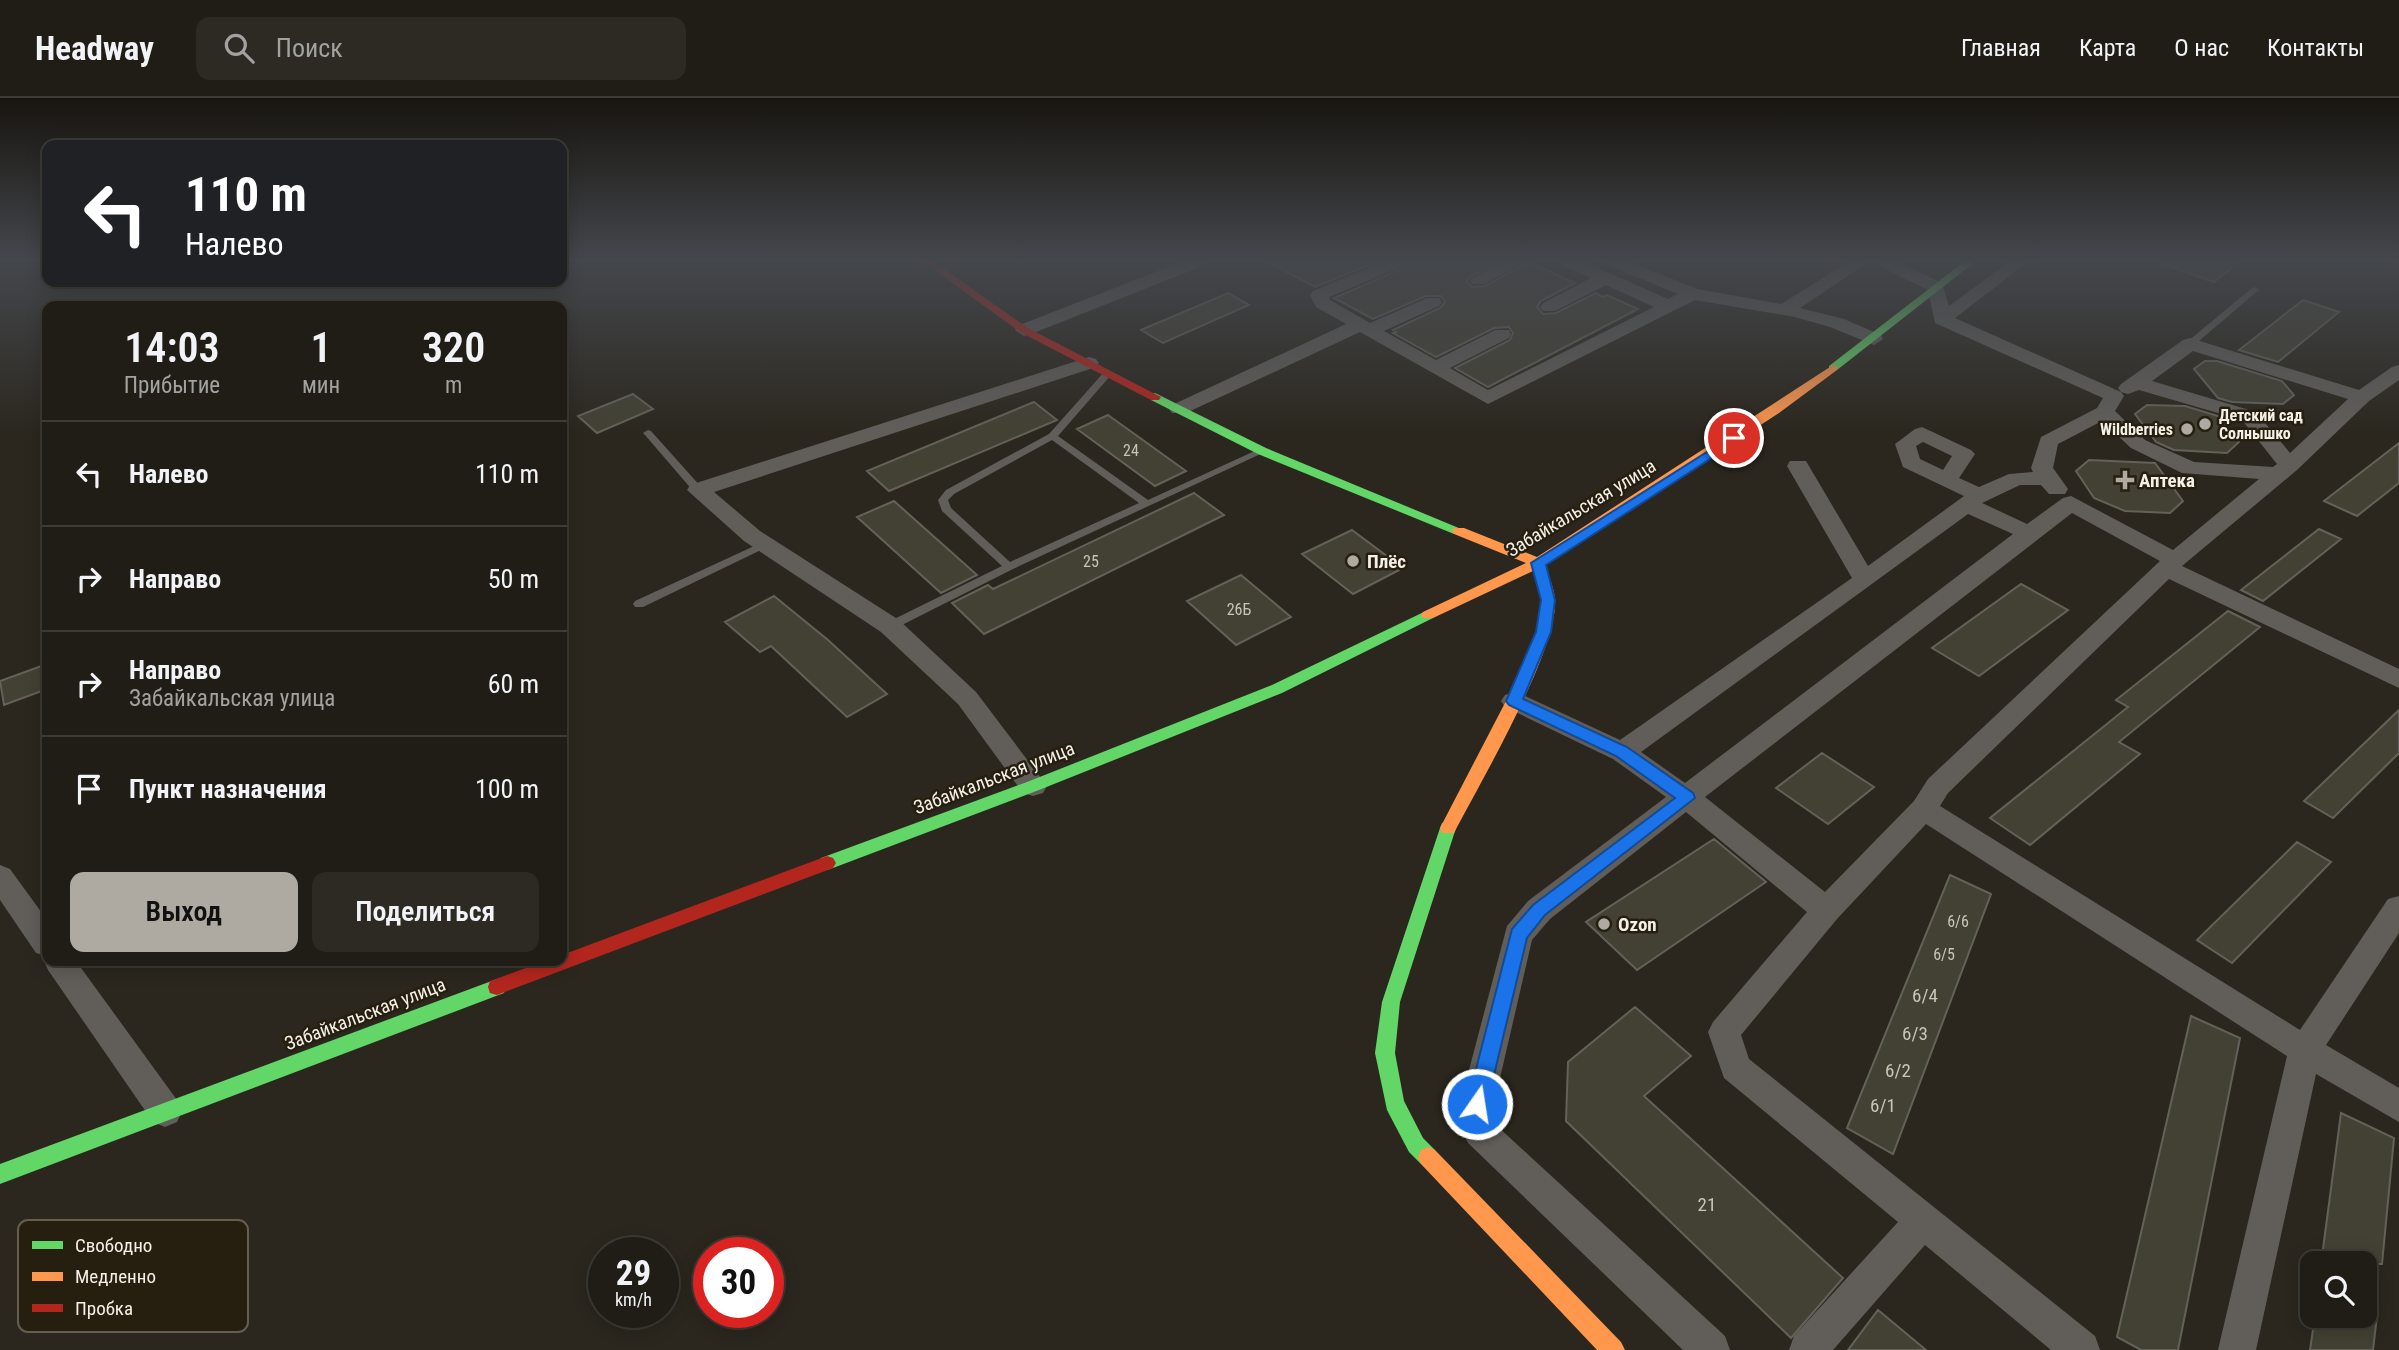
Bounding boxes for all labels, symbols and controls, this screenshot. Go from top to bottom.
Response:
search box [196,17,686,80]
text: Headway [35,29,154,68]
icon: search [220,29,258,67]
text: Поиск [276,33,343,63]
text: Главная [1961,34,2041,62]
text: Карта [2079,34,2136,62]
text: О нас [2174,34,2229,62]
text: Контакты [2267,34,2364,62]
text: 110 m [185,166,307,223]
icon: left [70,168,161,259]
text: Налево [185,225,284,263]
text: 14:03 [124,323,220,372]
text: 1 [310,323,332,372]
text: 320 [422,323,485,372]
text: Прибытие [124,372,220,399]
text: мин [302,372,340,399]
text: m [445,372,462,399]
place label: Детский сад Солнышко [2219,406,2303,443]
pin [1704,408,1764,468]
marker: Детский сад Солнышко [2197,416,2213,432]
icon: arrive [1715,419,1753,457]
place label: Wildberries [2100,420,2173,439]
marker: Wildberries [2179,421,2195,437]
house number: 24 [1123,441,1139,460]
street label: Забайкальская улица [1502,454,1660,562]
icon: left [70,455,108,493]
text: Налево [129,459,209,489]
text: 110 m [475,459,539,489]
place label: Аптека [2139,469,2195,492]
marker: Аптека [2117,472,2133,488]
place label: Плёс [1367,550,1406,573]
house number: 25 [1083,552,1099,571]
marker: Плёс [1345,553,1361,569]
icon: right [70,560,108,598]
text: Направо [129,564,221,594]
text: 50 m [488,564,539,594]
house number: 26Б [1227,600,1252,619]
text: Направо [129,655,221,685]
icon: right [70,665,108,703]
text: 60 m [488,669,539,699]
text: Забайкальская улица [129,685,335,712]
street label: Забайкальская улица [910,737,1078,819]
icon: arrive [70,770,108,808]
text: Пункт назначения [129,774,327,804]
text: 100 m [475,774,539,804]
button: Выход [70,872,298,952]
button: Поделиться [312,872,539,952]
house number: 6/6 [1947,912,1969,931]
place label: Ozon [1618,913,1657,936]
marker: Ozon [1596,916,1612,932]
house number: 6/5 [1933,945,1955,964]
street label: Забайкальская улица [281,973,449,1055]
house number: 6/4 [1912,984,1938,1007]
house number: 6/3 [1902,1022,1928,1045]
house number: 6/2 [1885,1059,1911,1082]
position arrow [1440,1067,1514,1141]
house number: 6/1 [1870,1094,1896,1117]
house number: 21 [1698,1193,1716,1216]
legend [18,1220,248,1332]
text: Свободно [75,1234,152,1257]
speed limit sign: 30 [693,1237,784,1328]
map controls [2300,1251,2377,1328]
button: search [2300,1251,2377,1328]
text: 29 [616,1253,651,1294]
text: Медленно [75,1265,156,1288]
text: km/h [615,1289,652,1310]
text: Пробка [75,1297,133,1320]

